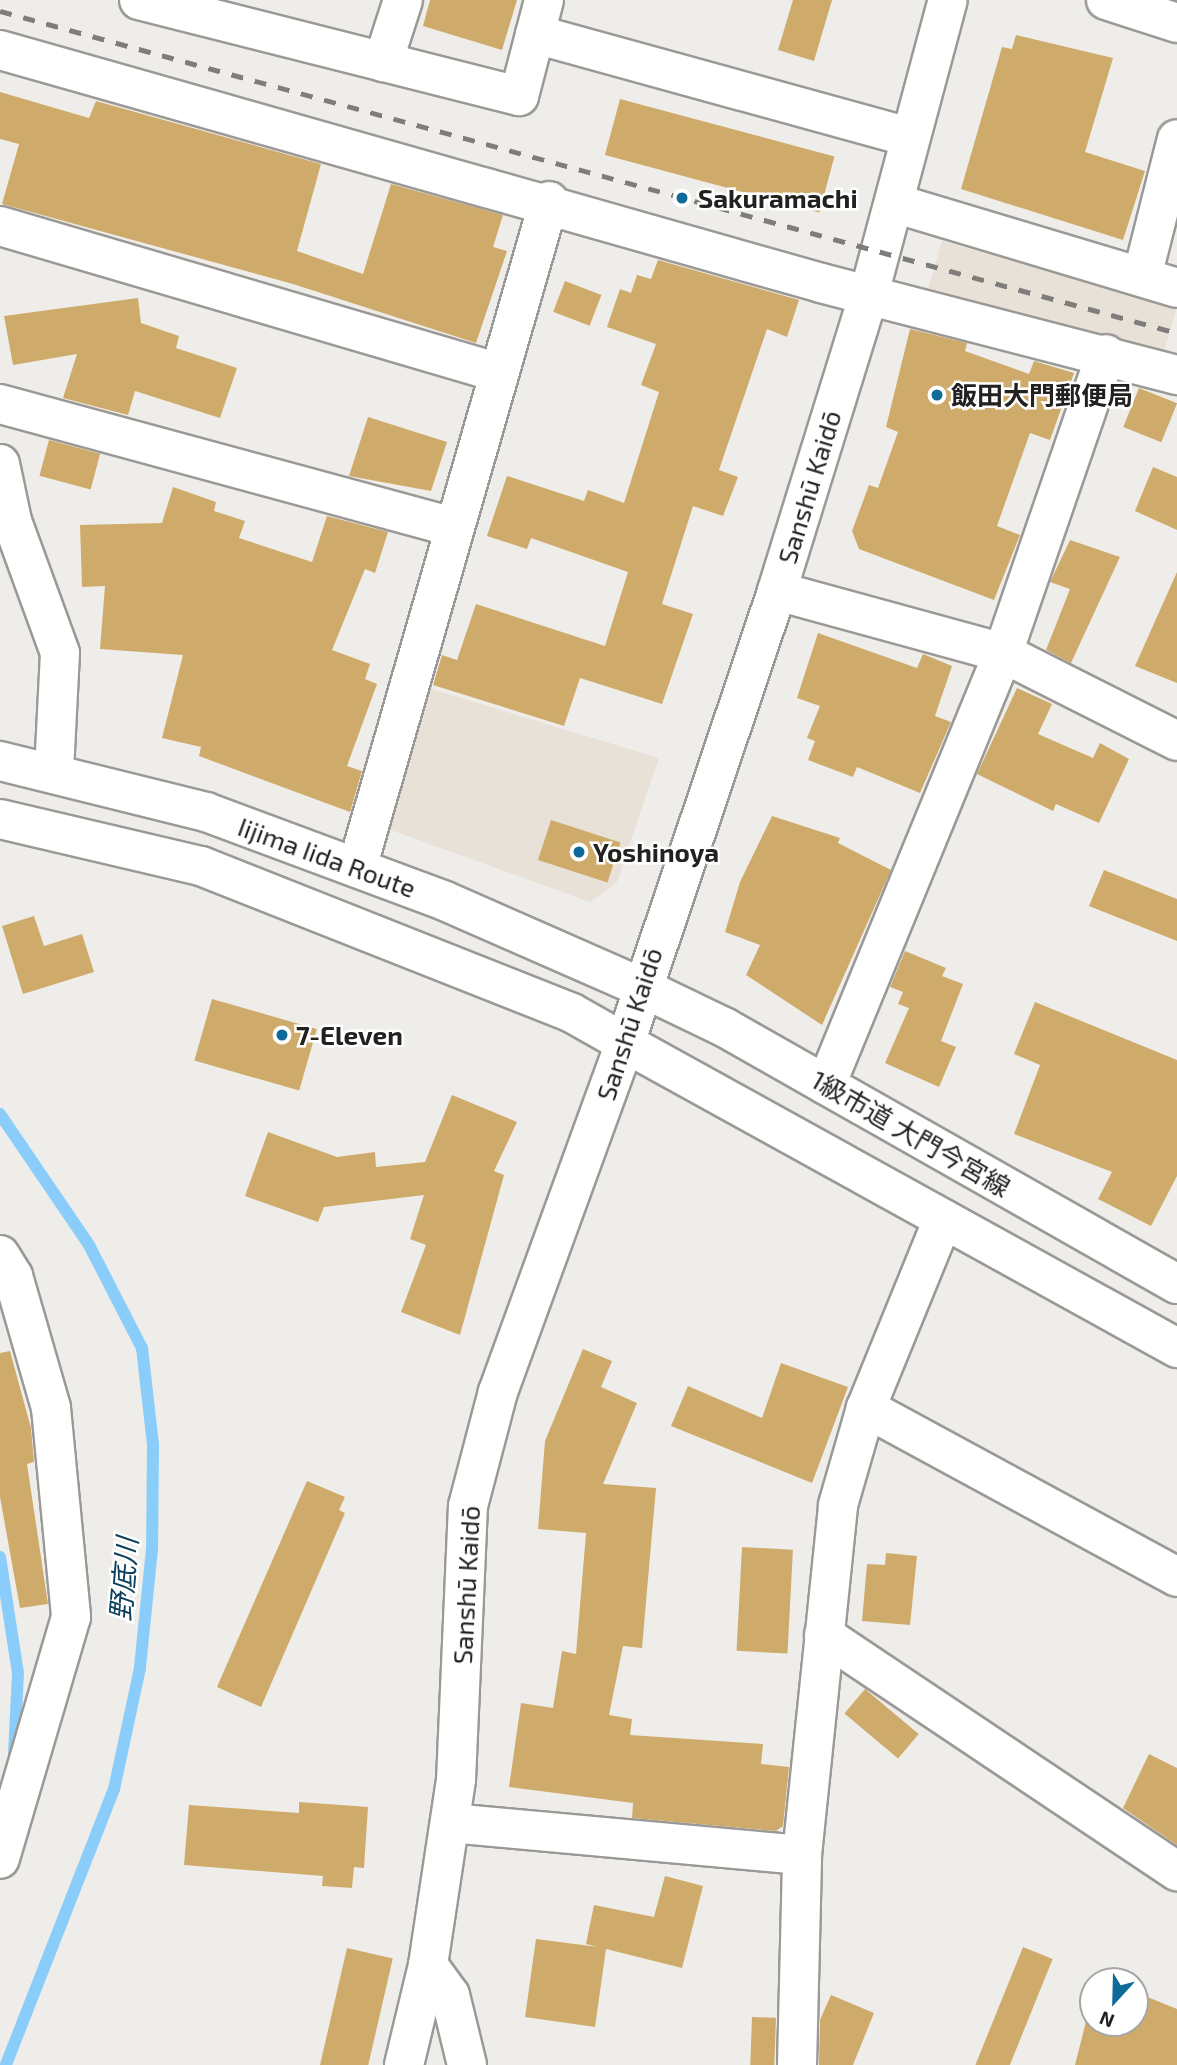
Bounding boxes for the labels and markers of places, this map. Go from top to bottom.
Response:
place label: Sakuramachi [698,182,858,214]
marker: Sakuramachi [672,188,692,208]
place label: 飯田大門郵便局 [951,379,1133,411]
marker: 飯田大門郵便局 [929,387,945,403]
place label: Yoshinoya [593,836,719,868]
marker: Yoshinoya [571,844,587,860]
place label: 7-Eleven [296,1019,403,1051]
marker: 7-Eleven [274,1027,290,1043]

